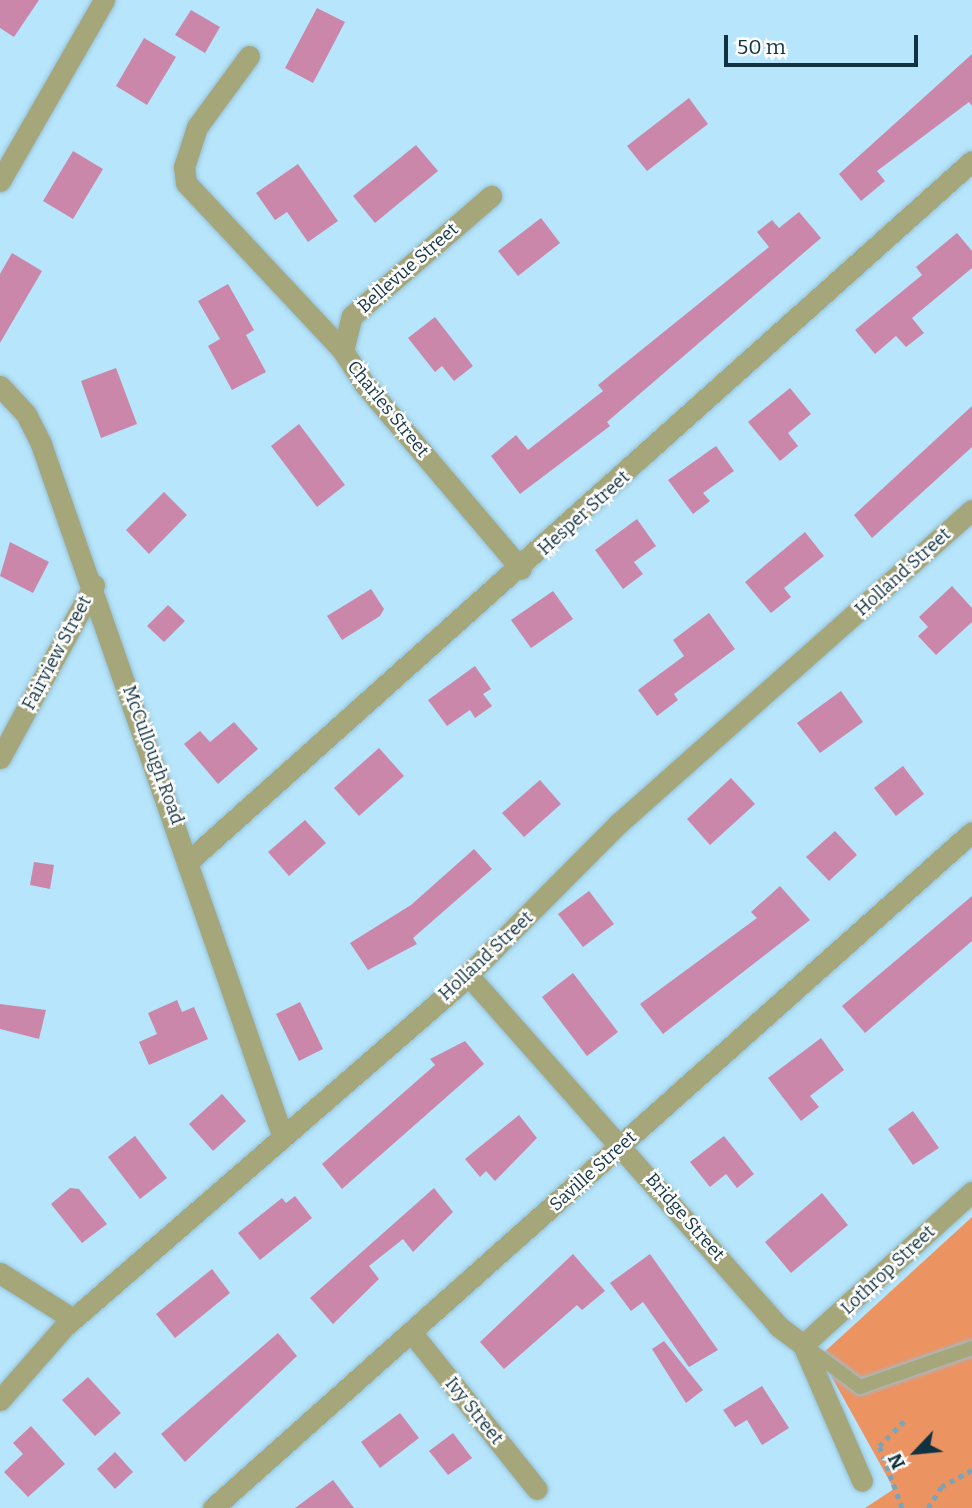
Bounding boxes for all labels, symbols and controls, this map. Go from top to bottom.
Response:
scale bar [727,21,921,65]
text: 50 m [737,34,786,60]
street label: Bellevue Street [353,218,463,318]
street label: Charles Street [343,356,433,462]
street label: Hesper Street [534,466,634,560]
street label: Holland Street [851,524,955,620]
street label: Fairview Street [18,592,96,714]
street label: McCullough Road [118,683,188,827]
street label: Holland Street [434,907,538,1005]
street label: Saville Street [545,1126,641,1216]
street label: Bridge Street [641,1169,729,1265]
street label: Lothrop Street [837,1221,939,1319]
street label: Ivy Street [441,1373,507,1449]
north arrow [881,1417,951,1487]
text: N [883,1450,910,1473]

